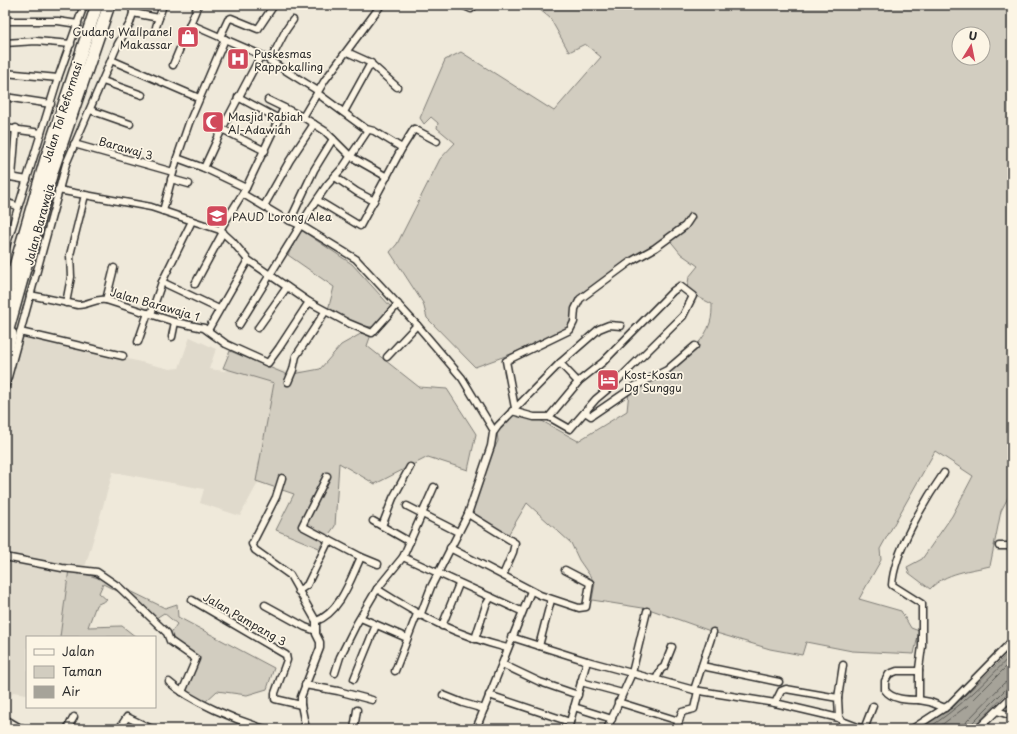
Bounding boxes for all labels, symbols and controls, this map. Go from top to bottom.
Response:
place label: Gudang Wallpanel Makassar [73,23,172,53]
shop icon: Gudang Wallpanel Makassar [175,24,201,50]
north arrow [951,26,991,66]
text: U [967,27,978,45]
place label: Puskesmas Rappokalling [254,45,323,75]
hospital icon: Puskesmas Rappokalling [225,46,251,72]
street label: Jalan Tol Reformasi [38,59,86,165]
place label: Masjid Rabiah Al-Adawiah [228,108,303,138]
mosque icon: Masjid Rabiah Al-Adawiah [200,109,226,135]
street label: Barawaj 3 [97,132,155,164]
street label: Jalan Barawaja [20,180,58,267]
school or university icon: PAUD Lorong Alea [204,203,230,229]
place label: PAUD Lorong Alea [232,208,332,225]
street label: Jalan Barawaja 1 [108,283,202,325]
place label: Kost-Kosan Dg Sunggu [624,366,683,396]
hotel icon: Kost-Kosan Dg Sunggu [595,367,621,393]
street label: Jalan Pampang 3 [200,588,290,650]
legend [26,636,156,708]
text: Jalan [62,642,95,660]
text: Taman [62,662,102,680]
text: Air [62,682,81,700]

